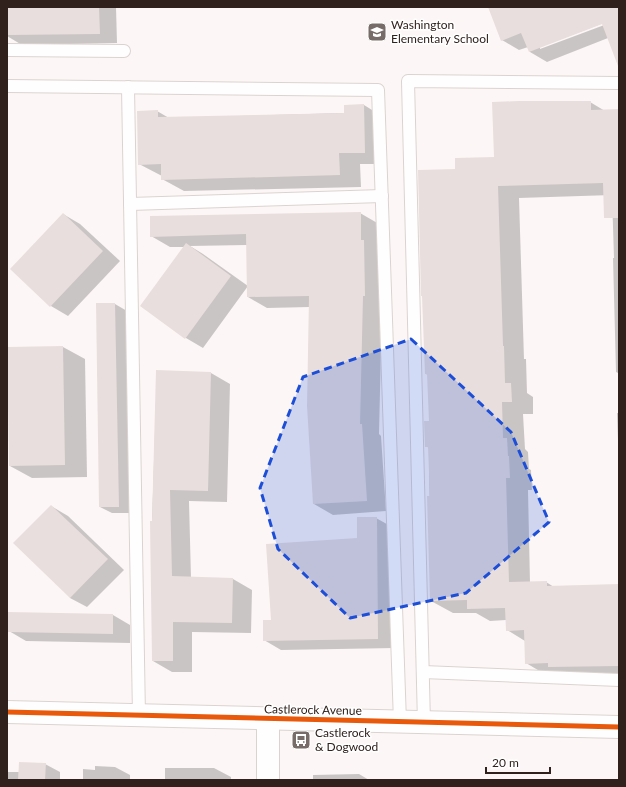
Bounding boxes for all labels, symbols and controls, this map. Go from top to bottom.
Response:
place label: Washington Elementary School [391,17,489,46]
school or university icon: Washington Elementary School [366,21,388,43]
street label: Castlerock Avenue [264,701,362,718]
place label: Castlerock & Dogwood [315,725,378,754]
bus stop icon: Castlerock & Dogwood [290,729,312,751]
scale bar [486,749,550,775]
text: 20 m [492,755,519,770]

